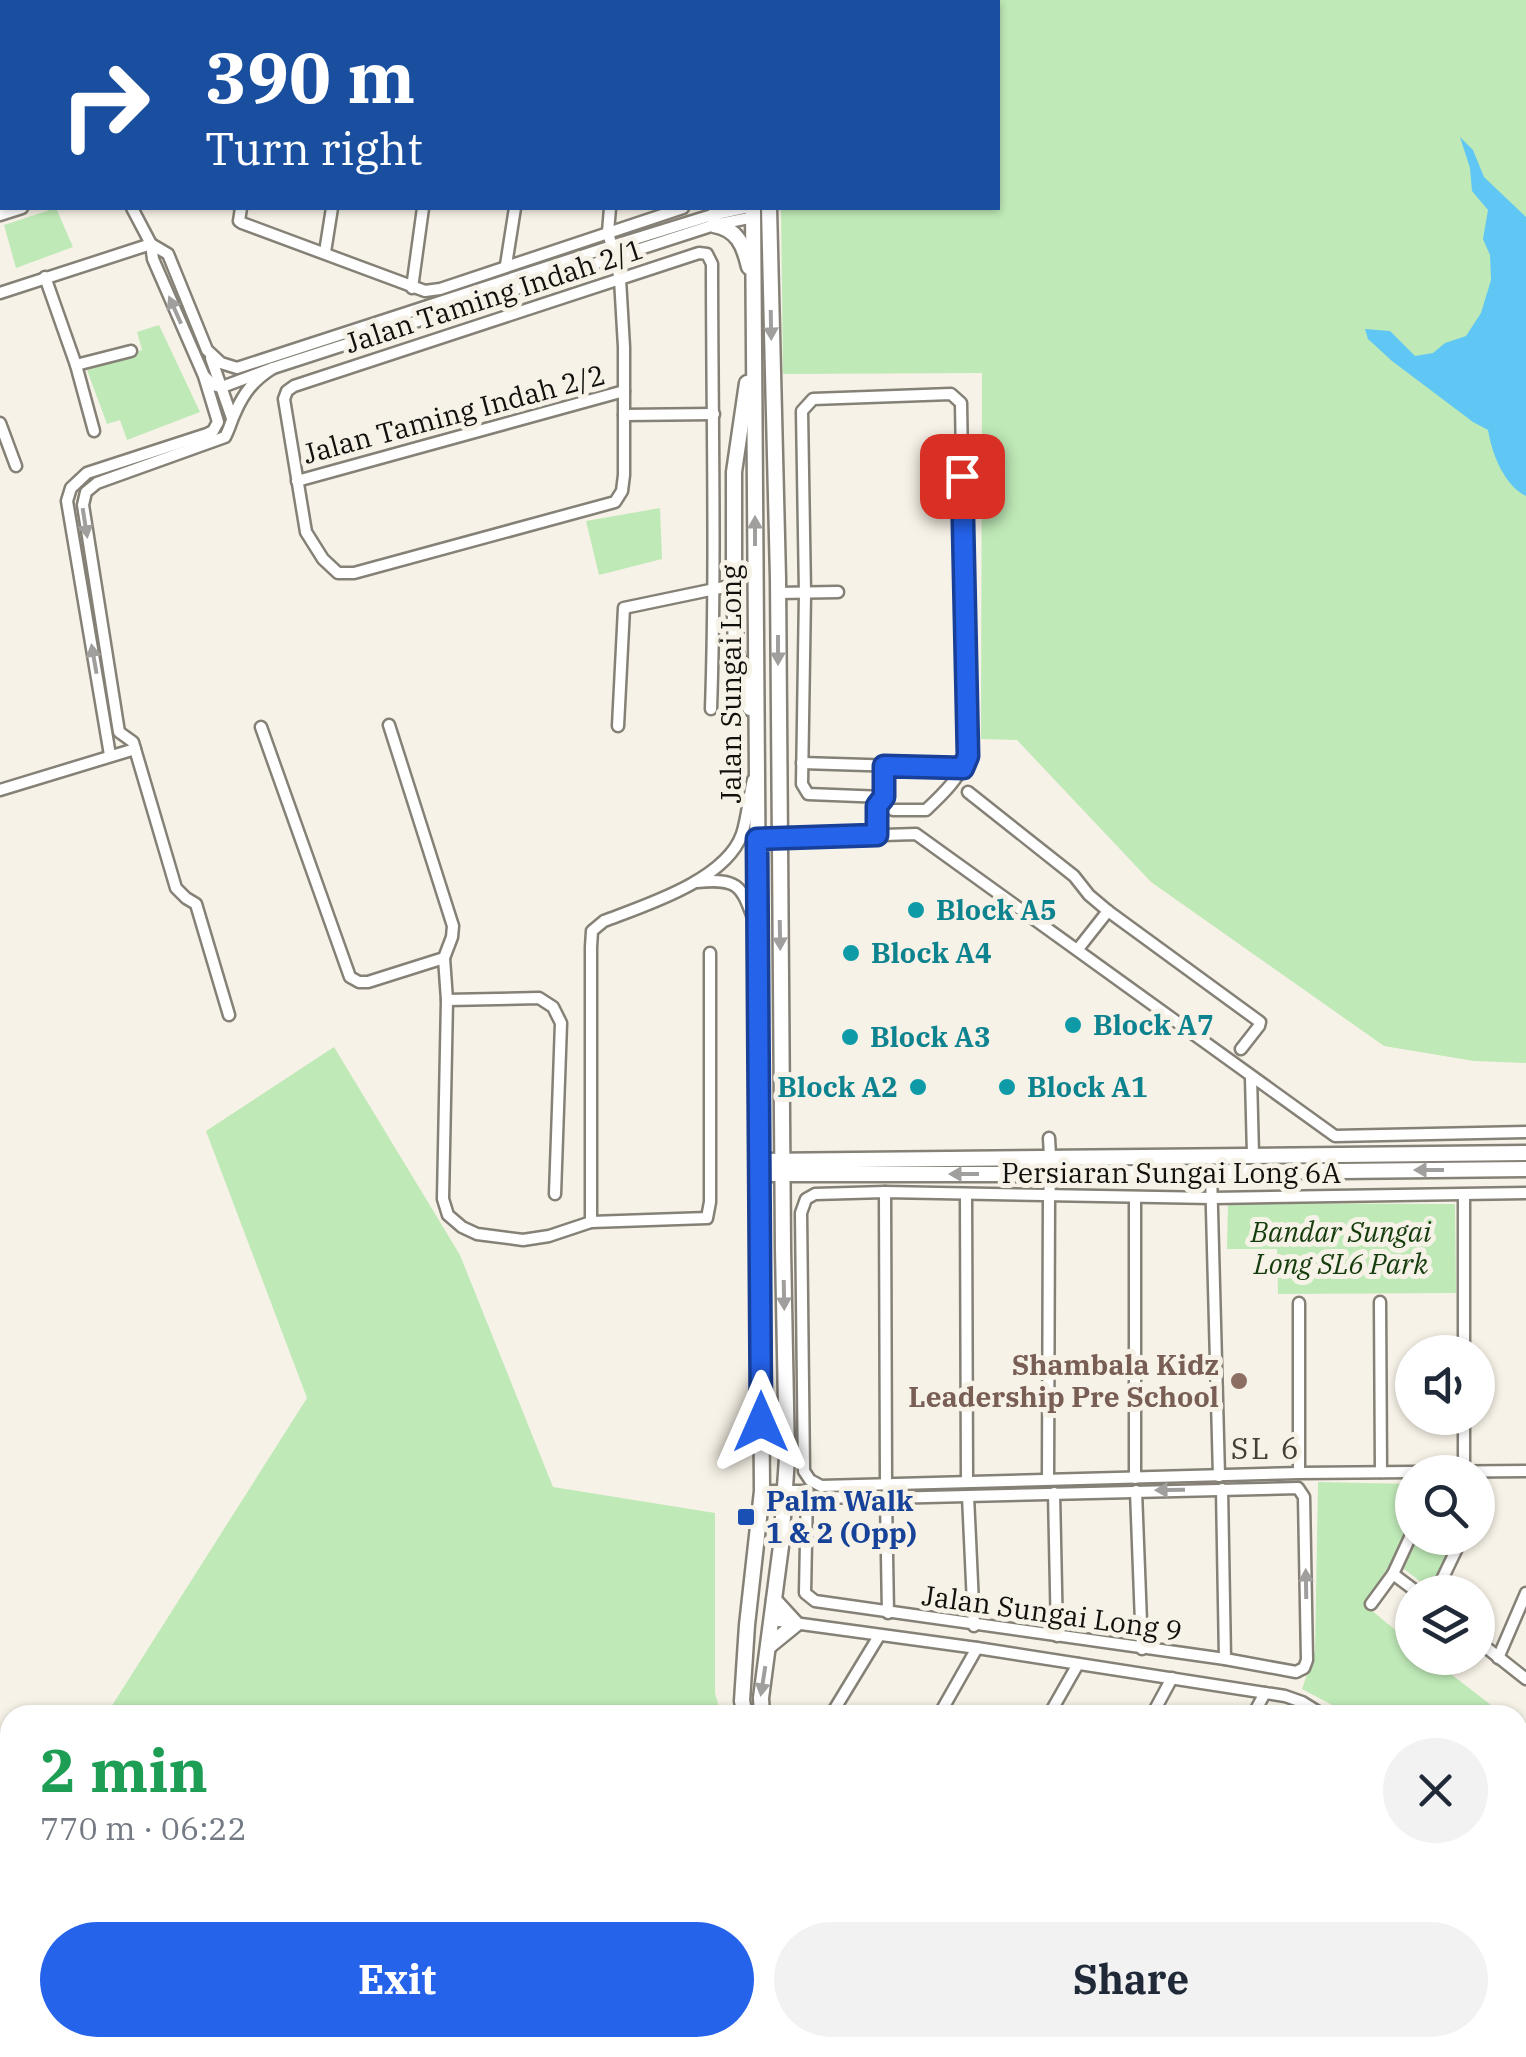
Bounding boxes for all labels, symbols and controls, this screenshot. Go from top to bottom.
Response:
text: 390 m [205,31,415,122]
icon: right [40,40,170,170]
text: Turn right [205,119,423,177]
street label: Jalan Taming Indah 2/1 [340,230,648,361]
one-way arrow [167,295,183,325]
one-way arrow [764,310,780,342]
street label: Jalan Taming Indah 2/2 [299,355,609,472]
pin [920,434,1005,519]
icon: arrive [935,449,990,504]
one-way arrow [78,508,94,539]
one-way arrow [747,515,763,547]
street label: Jalan Sungai Long [712,564,749,804]
one-way arrow [770,634,786,666]
one-way arrow [86,642,101,674]
place label: Block A5 [936,891,1057,928]
marker: Block A5 [905,899,927,921]
one-way arrow [773,920,789,952]
place label: Block A4 [871,934,992,971]
marker: Block A4 [840,942,862,964]
place label: Block A7 [1093,1006,1214,1043]
marker: Block A7 [1062,1014,1084,1036]
place label: Block A3 [870,1018,991,1055]
marker: Block A3 [839,1026,861,1048]
place label: Block A2 [777,1068,898,1105]
place label: Block A1 [1027,1068,1148,1105]
marker: Block A2 [907,1076,929,1098]
marker: Block A1 [996,1076,1018,1098]
street label: Persiaran Sungai Long 6A [1001,1154,1341,1191]
one-way arrow [1412,1162,1444,1178]
one-way arrow [947,1166,979,1182]
park label: Bandar Sungai Long SL6 Park [1250,1213,1432,1282]
one-way arrow [776,1280,792,1312]
map controls [1395,1335,1495,1675]
button: sound [1395,1335,1495,1435]
place label: Shambala Kidz Leadership Pre School [908,1346,1219,1415]
position arrow [709,1370,813,1474]
marker: Shambala Kidz Leadership Pre School [1228,1370,1250,1392]
district label: SL 6 [1231,1428,1301,1467]
button: search [1395,1455,1495,1555]
place label: Palm Walk 1 & 2 (Opp) [766,1482,917,1551]
one-way arrow [1154,1482,1186,1498]
marker: Palm Walk 1 & 2 (Opp) [735,1506,757,1528]
one-way arrow [1298,1567,1314,1599]
button: layers [1395,1575,1495,1675]
street label: Jalan Sungai Long 9 [920,1576,1185,1649]
one-way arrow [755,1666,771,1697]
text: 2 min [40,1730,208,1809]
button: close [1383,1738,1488,1843]
text: 770 m · 06:22 [40,1807,247,1849]
button: Exit [40,1922,754,2037]
button: Share [774,1922,1488,2037]

